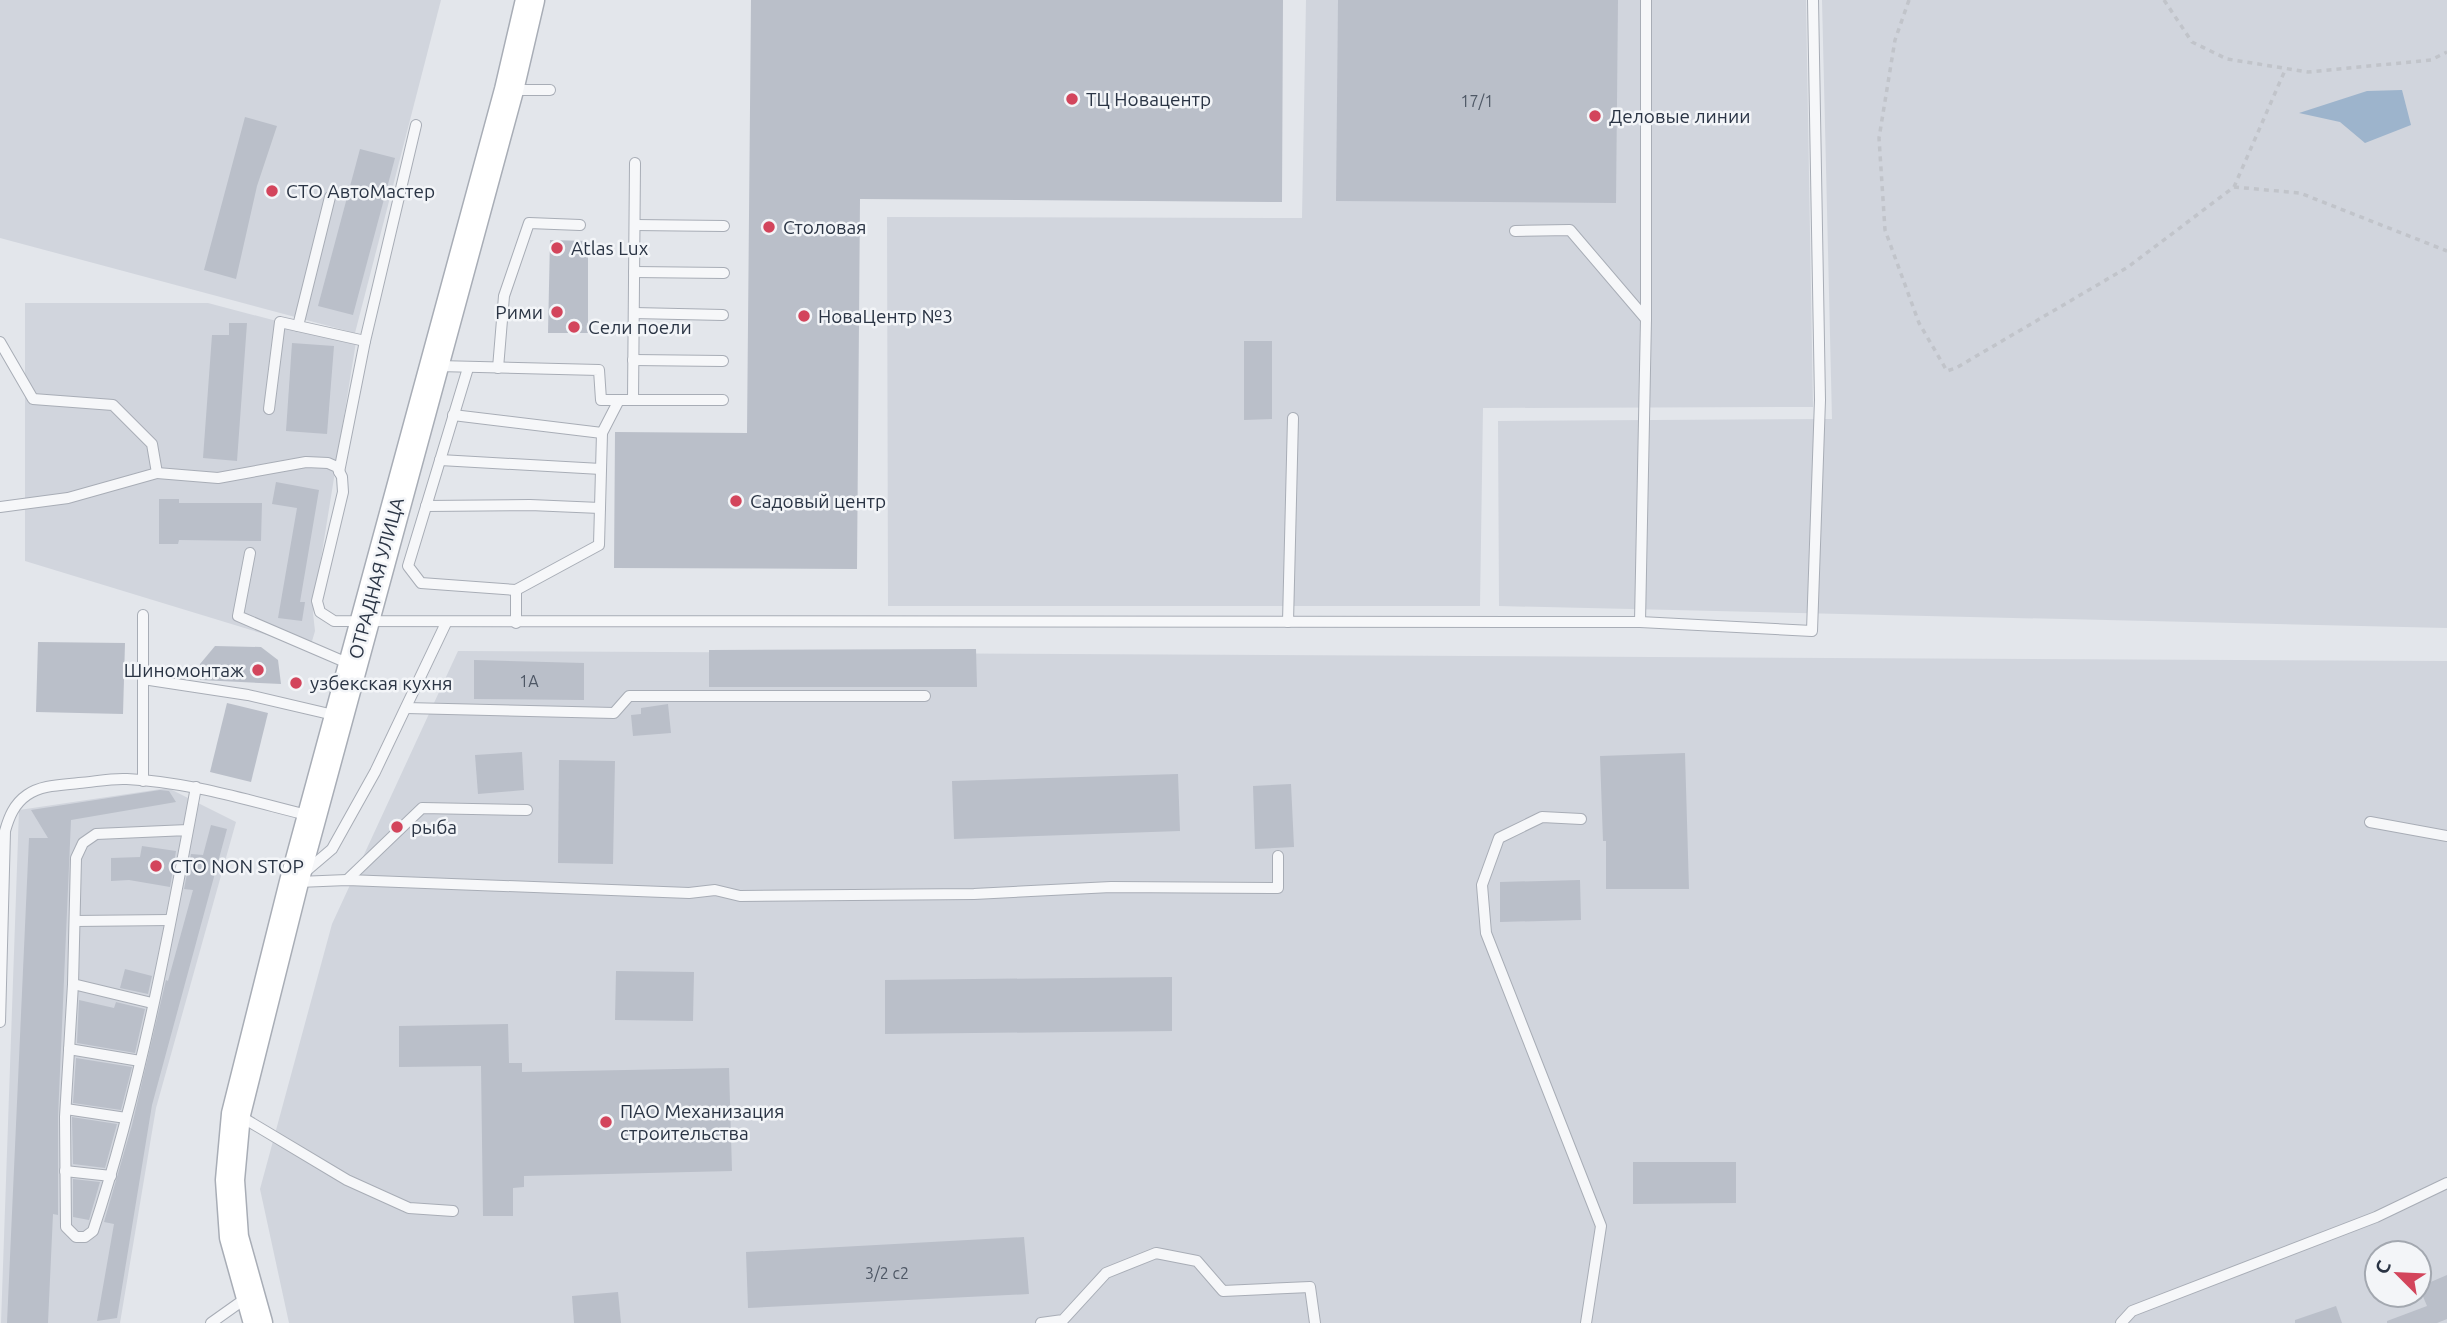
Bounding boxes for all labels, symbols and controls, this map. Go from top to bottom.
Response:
place label: ТЦ Новацентр [1086,88,1211,110]
marker: ТЦ Новацентр [1064,91,1080,107]
house number: 17/1 [1461,92,1493,110]
place label: Деловые линии [1609,105,1750,127]
marker: Деловые линии [1587,108,1603,124]
place label: СТО АвтоМастер [286,180,435,202]
marker: СТО АвтоМастер [264,183,280,199]
place label: Столовая [783,216,867,238]
marker: Столовая [761,219,777,235]
place label: Atlas Lux [571,237,649,259]
marker: Atlas Lux [549,240,565,256]
place label: Рими [495,301,543,323]
marker: Рими [549,304,565,320]
place label: НоваЦентр №3 [818,305,953,327]
marker: НоваЦентр №3 [796,308,812,324]
place label: Сели поели [588,316,692,338]
marker: Сели поели [566,319,582,335]
place label: Садовый центр [750,490,886,512]
marker: Садовый центр [728,493,744,509]
street label: ОТРАДНАЯ УЛИЦА [344,494,408,661]
place label: Шиномонтаж [124,659,244,681]
marker: Шиномонтаж [250,662,266,678]
place label: узбекская кухня [310,672,452,694]
house number: 1А [519,672,539,690]
marker: узбекская кухня [288,675,304,691]
place label: рыба [411,816,457,838]
marker: рыба [389,819,405,835]
place label: СТО NON STOP [170,855,304,877]
marker: СТО NON STOP [148,858,164,874]
place label: ПАО Механизация строительства [620,1100,784,1144]
marker: ПАО Механизация строительства [598,1114,614,1130]
north arrow [2363,1239,2433,1309]
text: С [2370,1257,2395,1277]
house number: 3/2 с2 [865,1264,909,1282]

